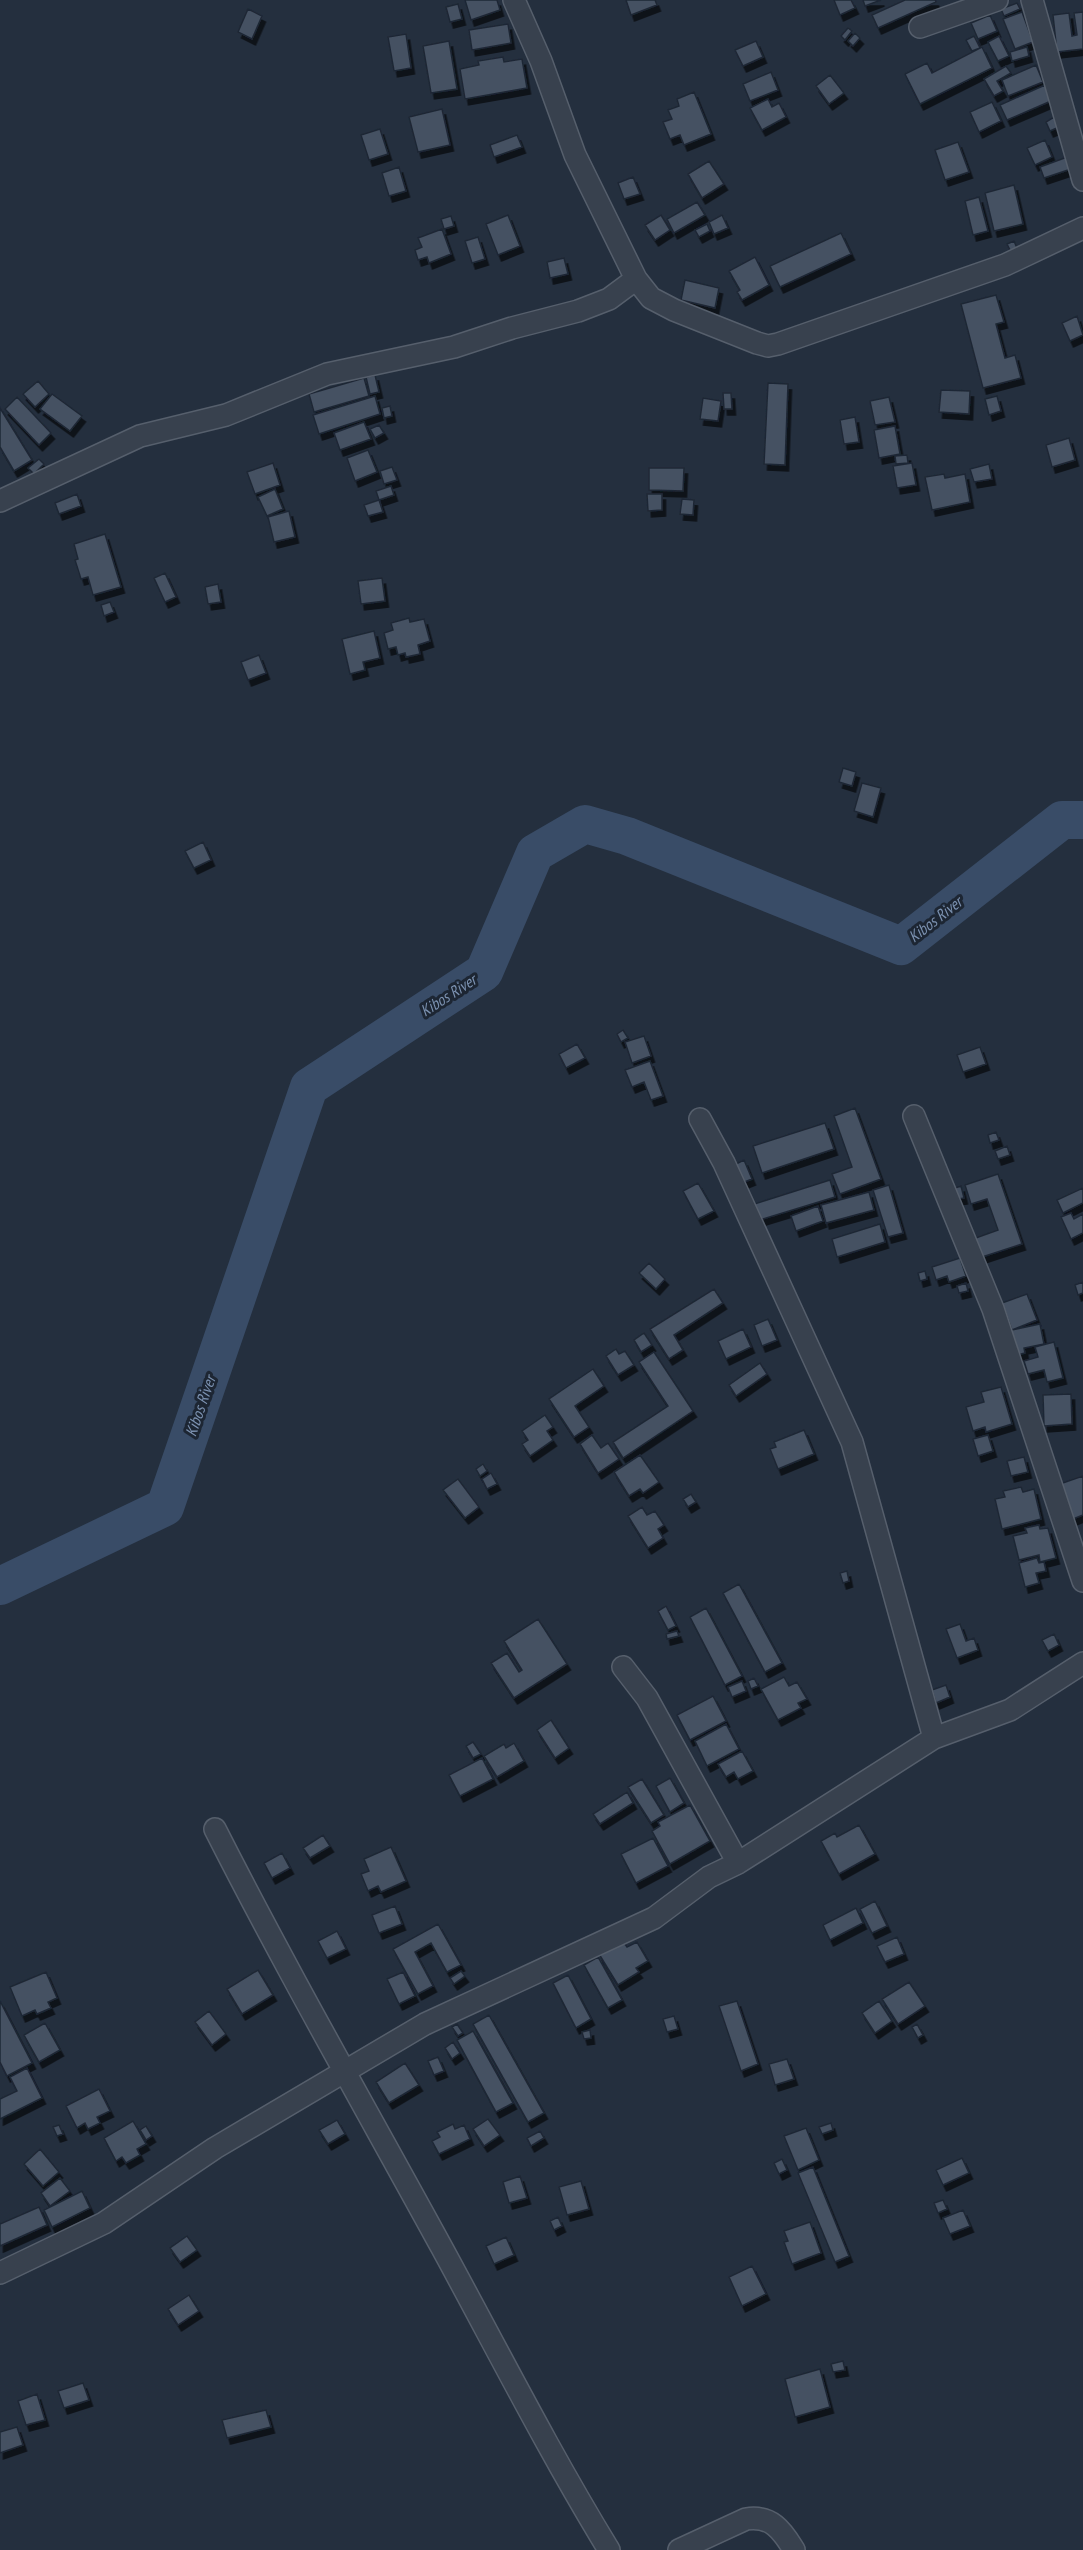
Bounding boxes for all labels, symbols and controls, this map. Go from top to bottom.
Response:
water label: Kibos River [904,890,968,946]
water label: Kibos River [416,968,482,1020]
water label: Kibos River [180,1371,220,1439]

